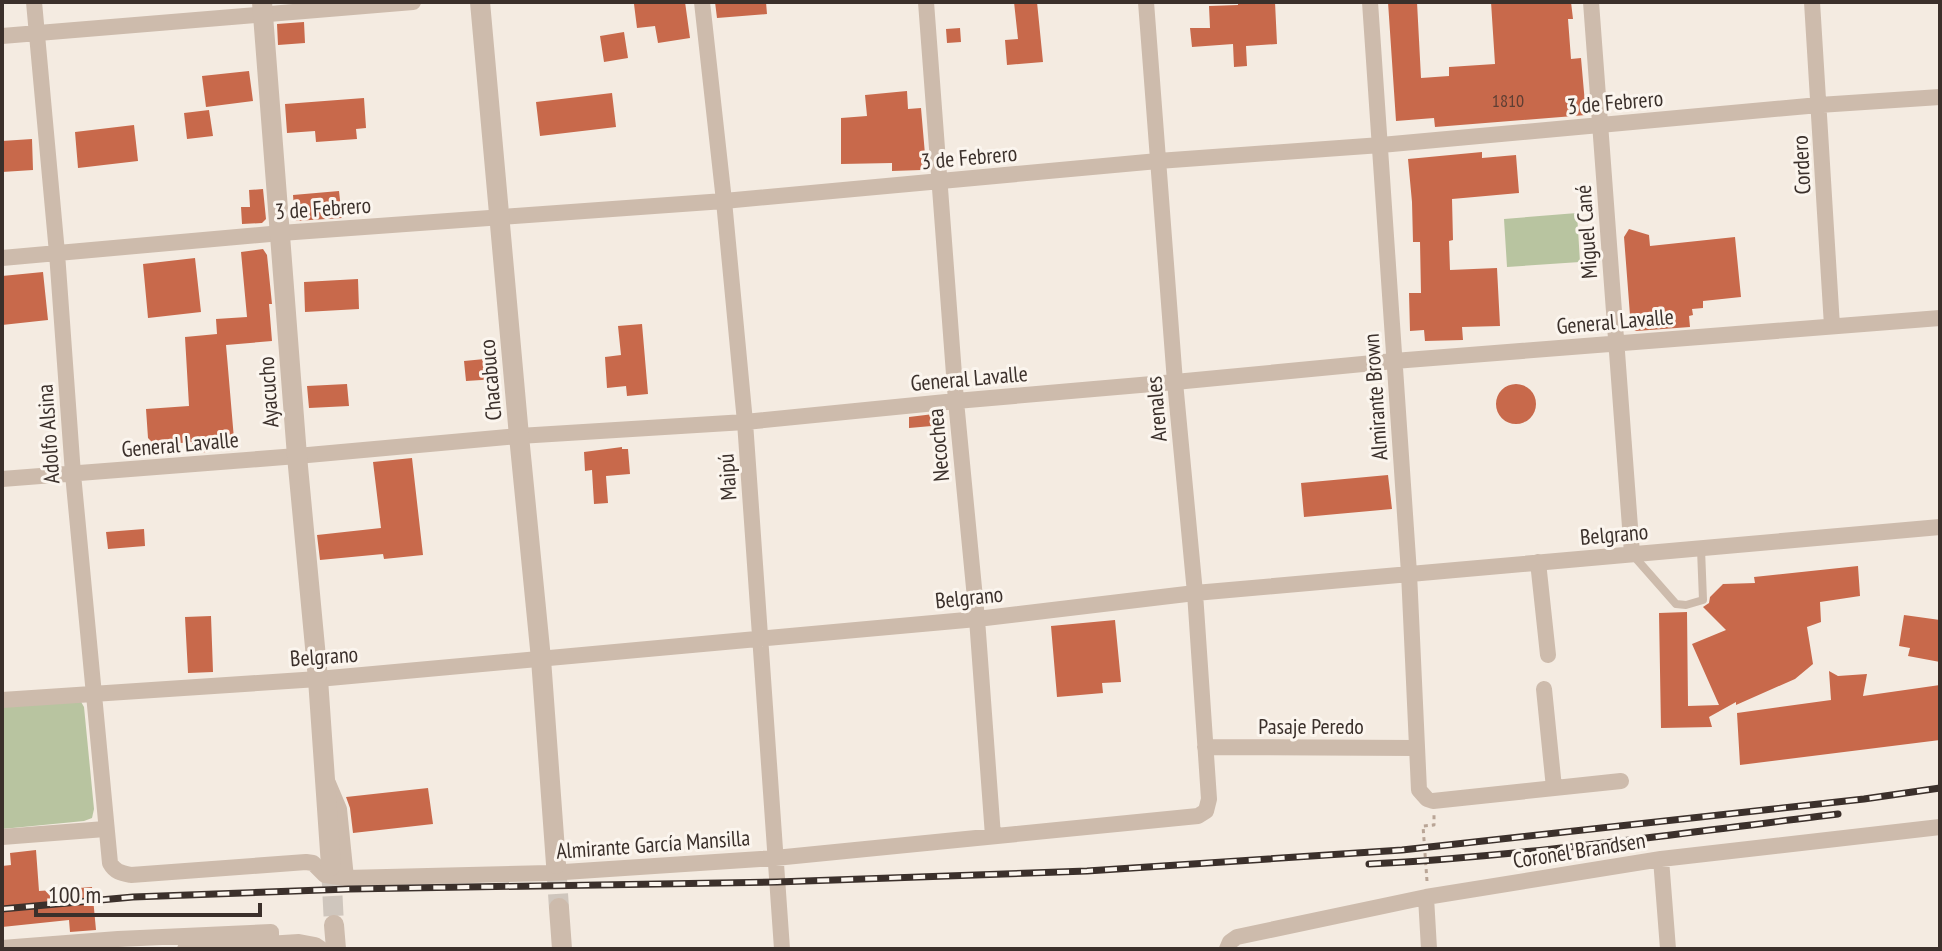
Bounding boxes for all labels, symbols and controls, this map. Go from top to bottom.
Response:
street label: 3 de Febrero [1566,84,1664,120]
house number: 1810 [1492,89,1524,112]
street label: Cordero [1785,135,1817,195]
street label: 3 de Febrero [920,139,1018,175]
street label: Miguel Cané [1569,184,1603,280]
street label: 3 de Febrero [274,191,372,225]
street label: General Lavalle [1555,302,1675,340]
street label: Almirante Brown [1357,333,1393,461]
street label: Chacabuco [473,338,507,422]
street label: Ayacucho [252,356,284,428]
street label: General Lavalle [909,359,1029,397]
street label: Arenales [1139,375,1173,443]
street label: Adolfo Alsina [31,383,65,485]
street label: Necochea [921,407,955,483]
street label: General Lavalle [120,425,240,463]
street label: Maipú [711,453,743,501]
street label: Belgrano [1579,517,1649,551]
street label: Belgrano [934,580,1004,614]
street label: Belgrano [289,640,359,672]
street label: Pasaje Peredo [1258,712,1364,740]
street label: Almirante García Mansilla [555,823,751,865]
street label: Coronel Brandsen [1511,826,1647,874]
scale bar [36,867,260,917]
text: 100 m [48,879,101,910]

